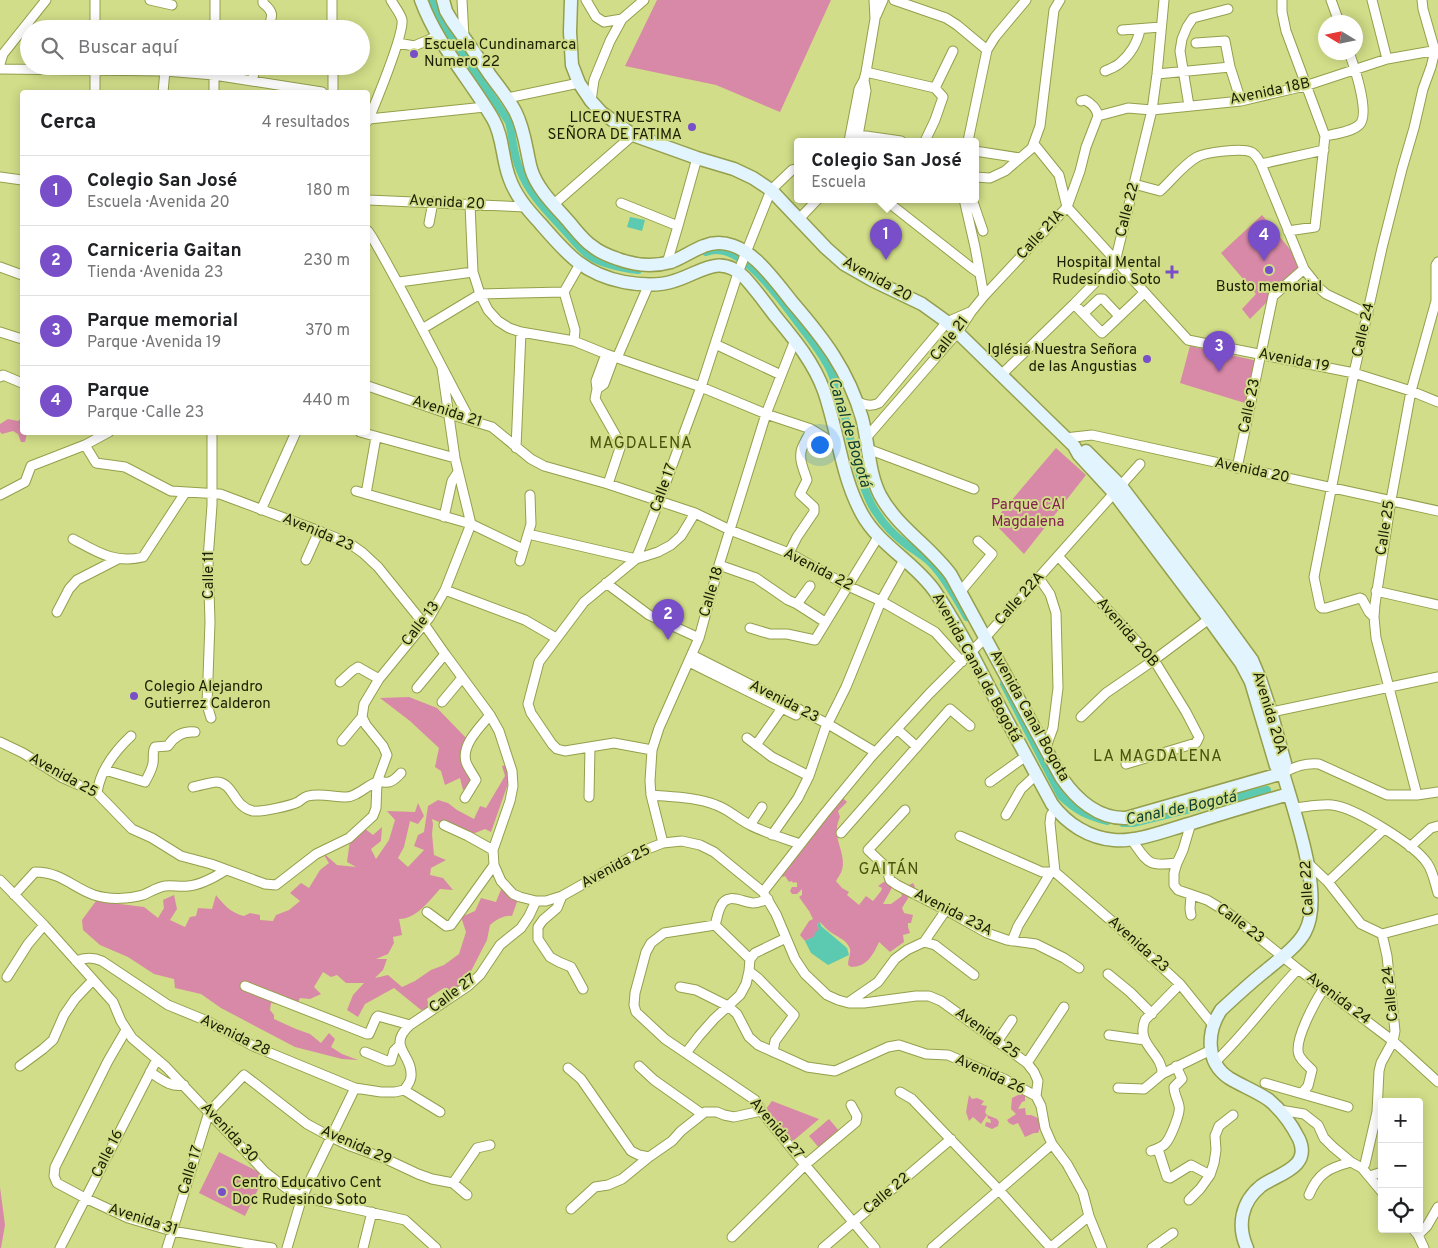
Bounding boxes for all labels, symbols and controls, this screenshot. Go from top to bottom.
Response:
north arrow [1318,15,1363,60]
search box [20,20,370,75]
icon: search [38,34,66,62]
text: Buscar aquí [78,36,178,60]
place label: Escuela Cundinamarca Numero 22 [424,36,576,72]
marker: Escuela Cundinamarca Numero 22 [408,48,420,60]
street label: Avenida 18B [1228,74,1312,110]
text: Cerca [40,109,96,136]
place label: LICEO NUESTRA SEÑORA DE FATIMA [548,109,682,145]
text: 4 resultados [262,113,350,133]
marker: LICEO NUESTRA SEÑORA DE FATIMA [686,121,698,133]
popup [794,138,979,203]
text: Colegio San José [811,149,962,173]
text: Colegio San José [87,169,237,193]
text: Escuela [811,173,866,193]
text: 1 [53,181,59,201]
text: 180 m [307,181,350,201]
street label: Calle 22 [1112,181,1144,239]
street label: Avenida 20 [408,192,486,214]
text: Escuela · Avenida 20 [87,193,230,213]
street label: Calle 21A [1013,206,1069,264]
pin: 1 [870,219,902,260]
pin: 4 [1248,220,1280,261]
text: Carniceria Gaitan [87,239,242,263]
text: 2 [51,251,61,271]
text: 230 m [303,251,350,271]
street label: Avenida 20 [839,253,915,307]
place label: Hospital Mental Rudesindio Soto [1052,254,1161,290]
text: Tienda · Avenida 23 [87,263,223,283]
marker: Busto memorial [1263,264,1275,276]
marker: Hospital Mental Rudesindio Soto [1165,265,1179,279]
place label: Busto memorial [1216,278,1322,297]
street label: Calle 24 [1349,301,1379,359]
text: Parque memorial [87,309,238,333]
street label: Calle 21 [927,313,973,365]
text: 3 [51,321,61,341]
text: 370 m [305,321,350,341]
pin: 3 [1203,331,1235,372]
text: Parque · Avenida 19 [87,333,221,353]
place label: Iglésia Nuestra Señora de las Angustias [987,341,1137,377]
street label: Avenida 19 [1257,345,1331,377]
marker: Iglésia Nuestra Señora de las Angustias [1141,353,1153,365]
water label: Canal de Bogotá [823,376,876,492]
street label: Calle 23 [1235,377,1265,435]
text: Parque [87,379,149,403]
text: 4 [51,391,61,411]
text: 440 m [303,391,350,411]
street label: Avenida 21 [410,392,484,432]
text: Parque · Calle 23 [87,403,204,423]
your location [807,432,833,458]
district label: MAGDALENA [589,434,693,454]
street label: Avenida 20 [1213,454,1291,488]
street label: Calle 17 [646,461,682,515]
park label: Parque CAI Magdalena [991,496,1065,532]
street label: Calle 25 [1372,499,1400,557]
street label: Avenida 23 [280,509,356,557]
street label: Avenida 22 [780,544,856,596]
street label: Calle 11 [200,551,219,599]
street label: Calle 18 [696,564,728,620]
street label: Calle 22A [991,568,1049,630]
street label: Avenida Canal de Bogotá [927,590,1025,746]
street label: Avenida 20B [1092,594,1162,672]
street label: Calle 13 [398,598,444,650]
pin: 2 [652,599,684,640]
street label: Avenida Canal Bogota [985,647,1073,785]
street label: Avenida 20A [1247,669,1291,757]
street label: Avenida 23 [746,676,822,728]
place label: Colegio Alejandro Gutierrez Calderon [144,678,271,714]
marker: Colegio Alejandro Gutierrez Calderon [128,690,140,702]
district label: LA MAGDALENA [1093,747,1223,767]
street label: Avenida 25 [25,749,101,803]
water label: Canal de Bogotá [1124,787,1240,831]
street label: Avenida 25 [578,841,654,893]
district label: GAITÁN [858,858,920,880]
street label: Calle 22 [1297,860,1319,916]
street label: Avenida 23A [911,885,995,941]
street label: Calle 23 [1212,900,1268,948]
street label: Avenida 23 [1104,913,1172,977]
street label: Calle 24 [1379,965,1403,1023]
street label: Avenida 24 [1302,969,1374,1029]
street label: Calle 27 [426,970,480,1018]
street label: Avenida 25 [951,1004,1023,1064]
street label: Avenida 28 [197,1011,273,1061]
street label: Avenida 26 [952,1050,1028,1100]
street label: Avenida 27 [745,1094,807,1164]
map controls [1378,1098,1423,1233]
button: + [1378,1098,1423,1143]
street label: Avenida 30 [196,1099,262,1167]
street label: Avenida 29 [318,1122,394,1170]
street label: Calle 16 [88,1127,128,1181]
street label: Calle 17 [175,1143,208,1197]
button: − [1378,1143,1423,1188]
street label: Calle 22 [860,1169,914,1219]
place label: Centro Educativo Cent Doc Rudesindo Soto [232,1174,382,1210]
marker: Centro Educativo Cent Doc Rudesindo Soto [216,1186,228,1198]
button: locate [1378,1188,1423,1233]
street label: Avenida 31 [106,1200,180,1240]

